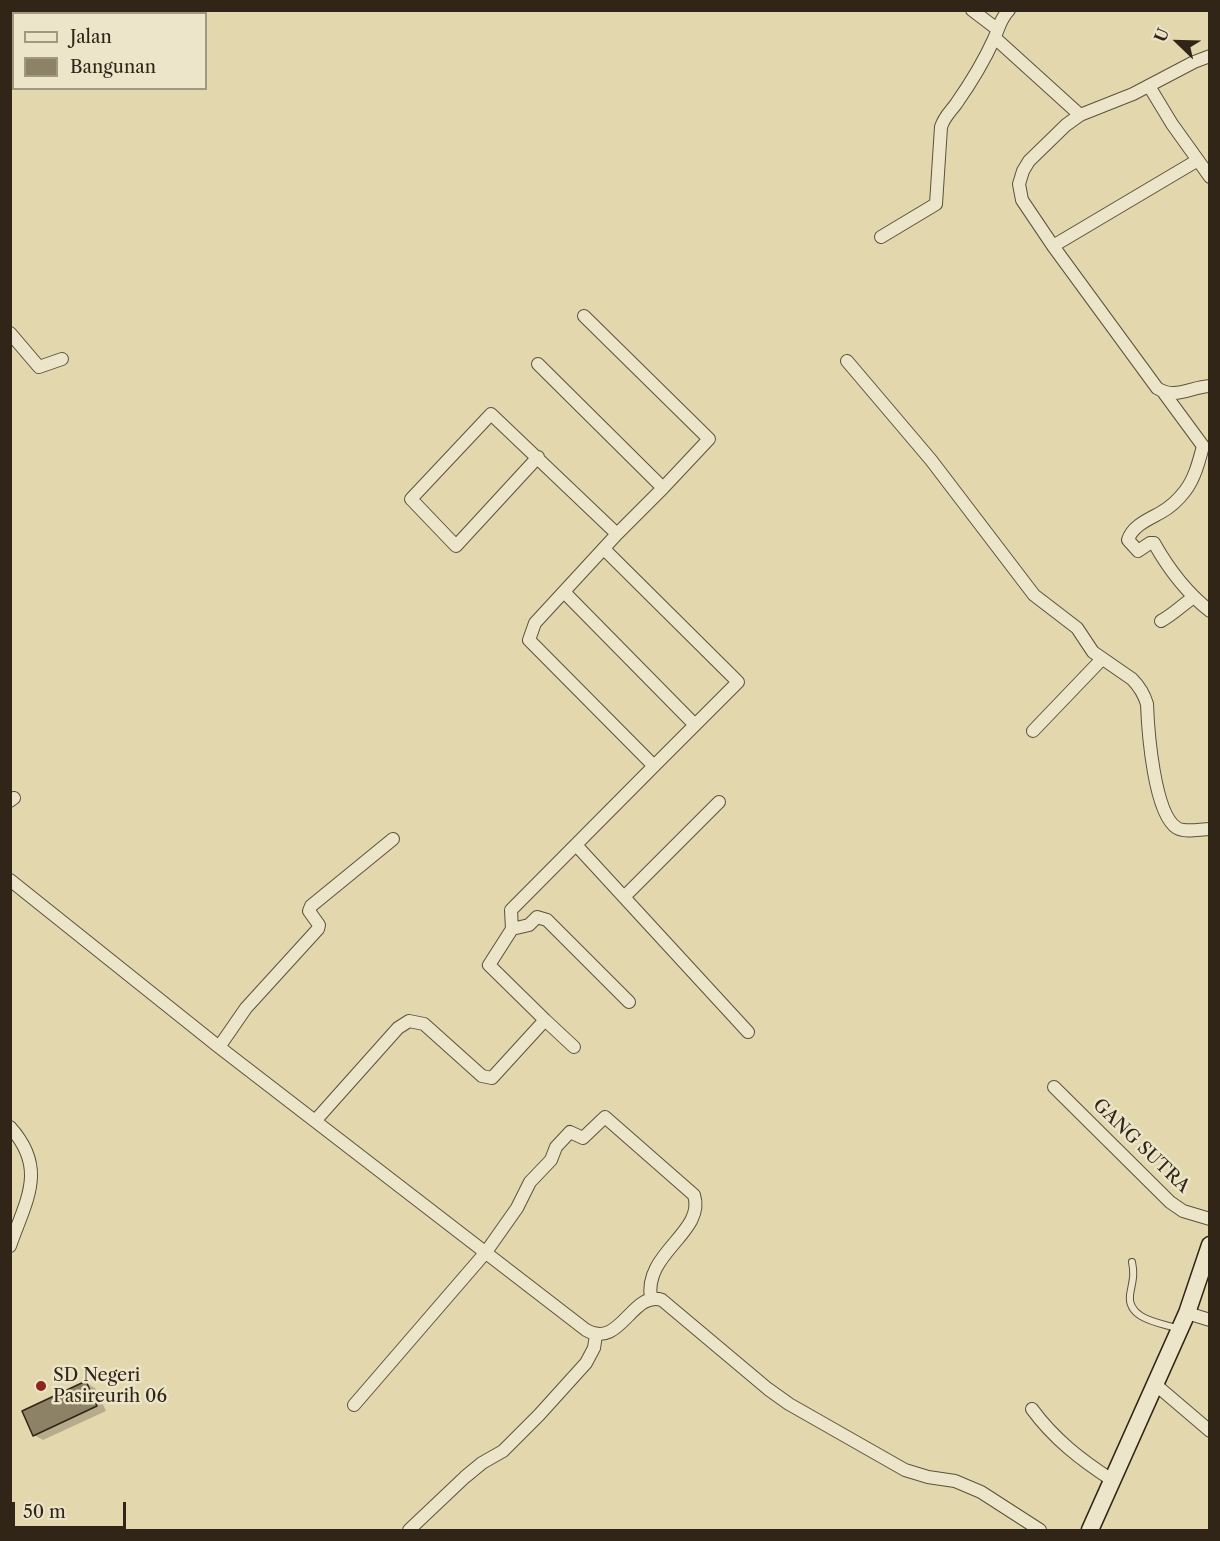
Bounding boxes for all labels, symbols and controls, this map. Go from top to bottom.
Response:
legend [12,12,207,90]
north arrow [1148,12,1208,72]
text: U [1150,25,1173,45]
text: Jalan [70,26,112,48]
text: Bangunan [70,56,156,78]
street label: GANG SUTRA [1088,1094,1194,1198]
place label: SD Negeri Pasireurih 06 [53,1365,167,1408]
marker: SD Negeri Pasireurih 06 [34,1379,48,1393]
scale bar [15,1490,129,1528]
text: 50 m [23,1501,66,1523]

